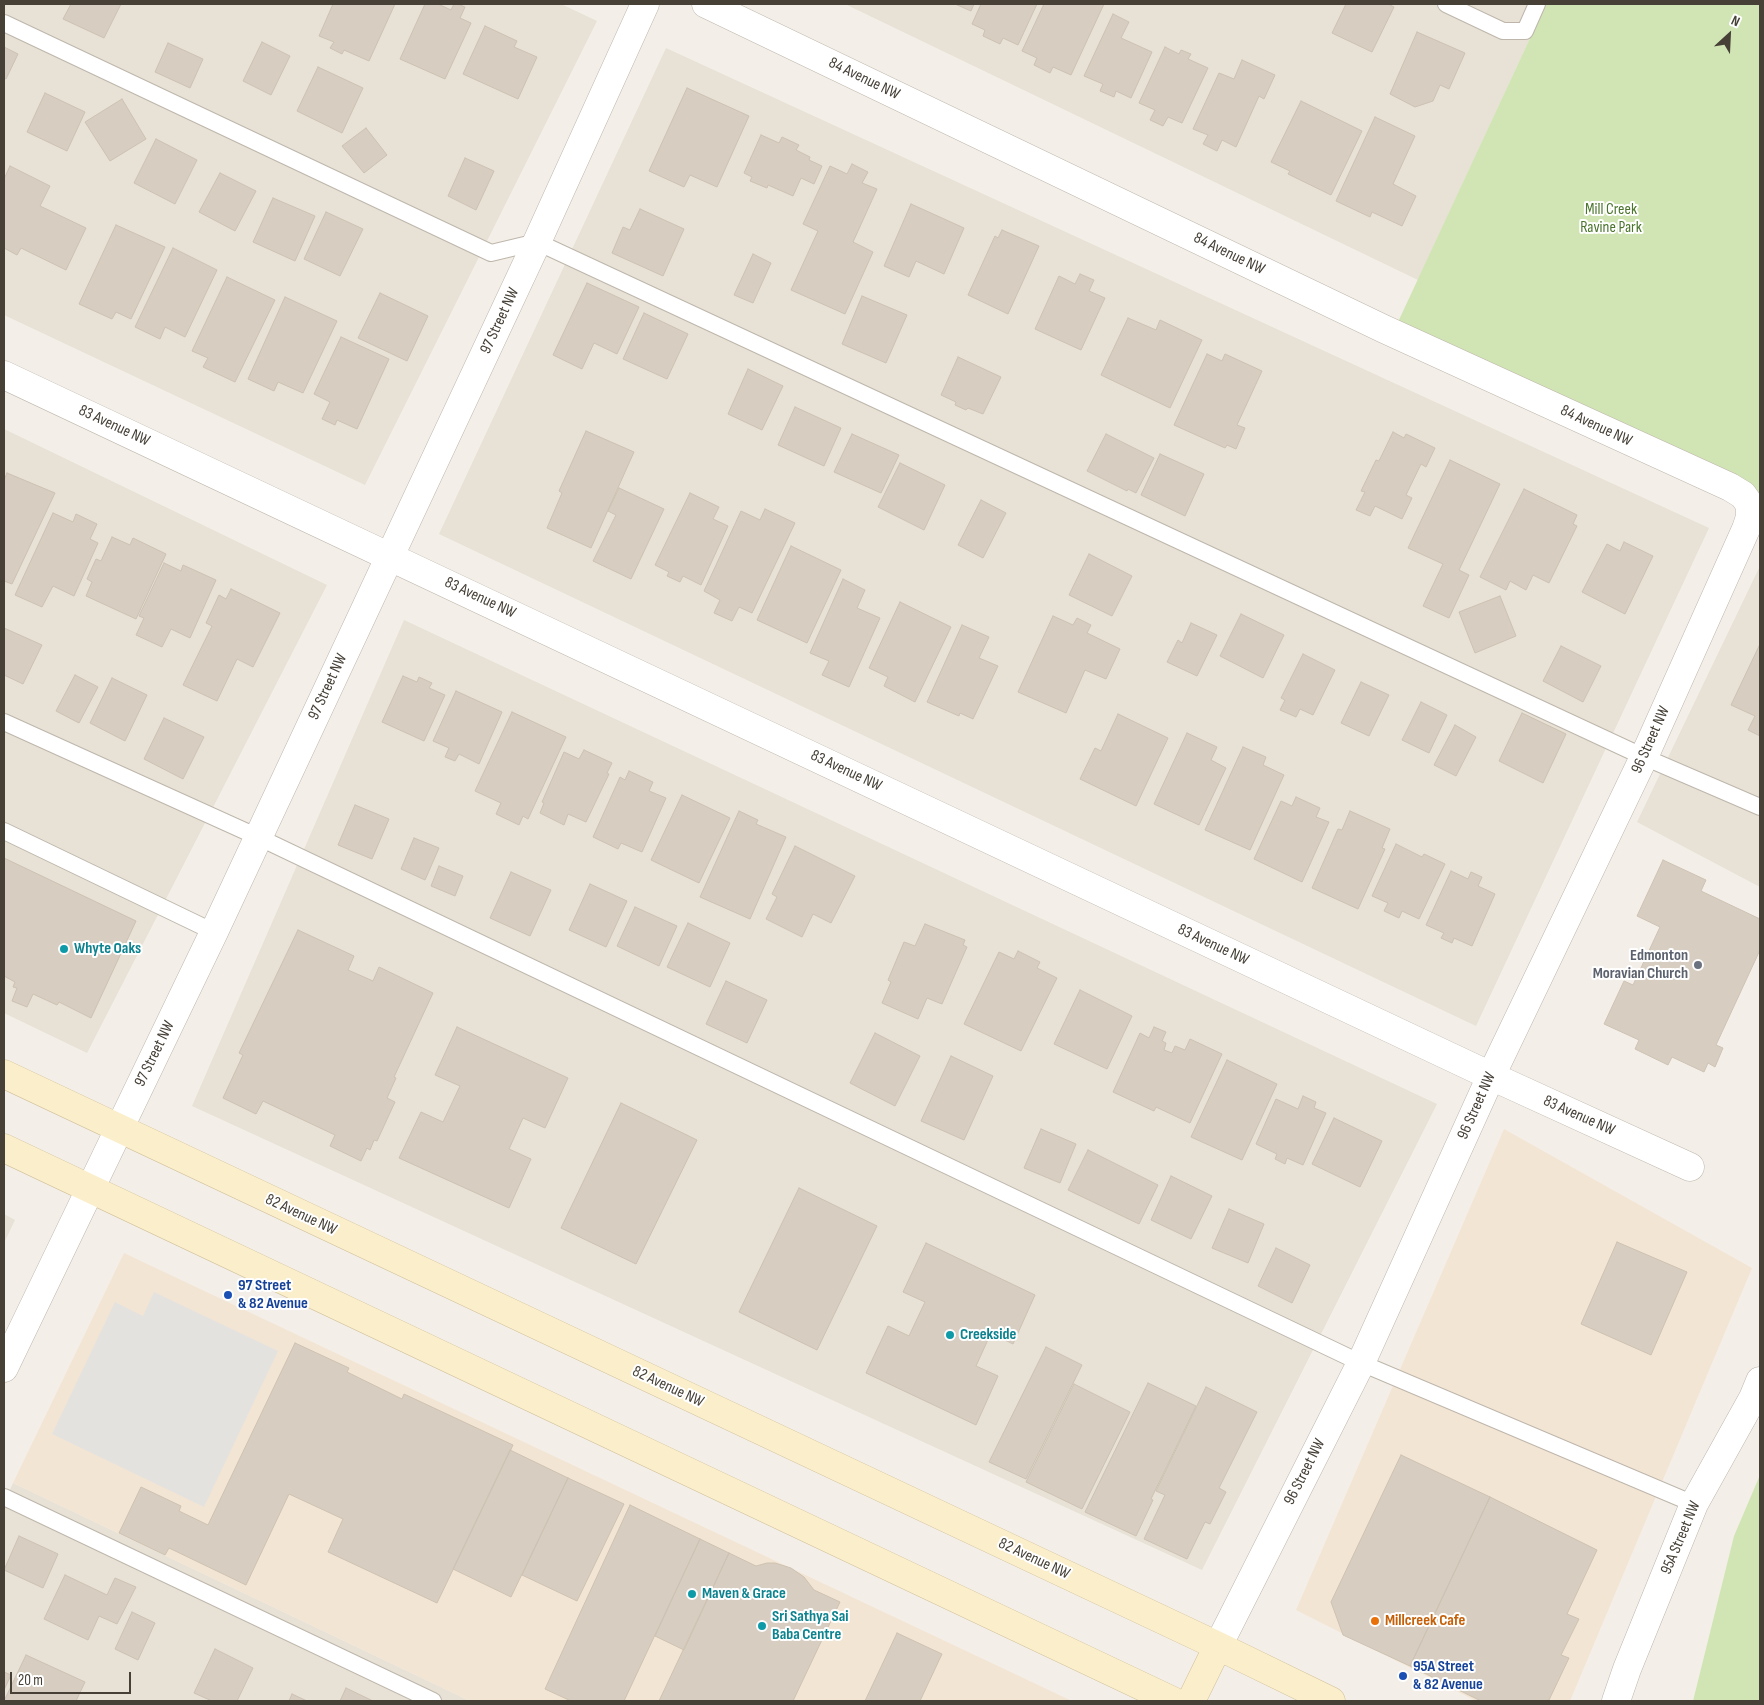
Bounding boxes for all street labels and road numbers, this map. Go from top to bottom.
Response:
street label: 84 Avenue NW [825,54,903,104]
street label: 84 Avenue NW [1190,229,1268,279]
street label: 97 Street NW [476,285,524,357]
street label: 83 Avenue NW [75,401,153,451]
street label: 84 Avenue NW [1557,401,1635,451]
street label: 83 Avenue NW [441,573,519,623]
street label: 97 Street NW [304,651,352,723]
street label: 96 Street NW [1628,703,1674,777]
street label: 83 Avenue NW [807,746,885,796]
street label: 83 Avenue NW [1174,920,1252,970]
street label: 97 Street NW [131,1018,179,1090]
street label: 96 Street NW [1454,1069,1500,1143]
street label: 83 Avenue NW [1540,1092,1618,1140]
street label: 82 Avenue NW [262,1190,340,1240]
street label: 82 Avenue NW [629,1362,707,1412]
street label: 96 Street NW [1280,1436,1330,1508]
street label: 95A Street NW [1657,1498,1705,1578]
street label: 82 Avenue NW [995,1534,1073,1584]

